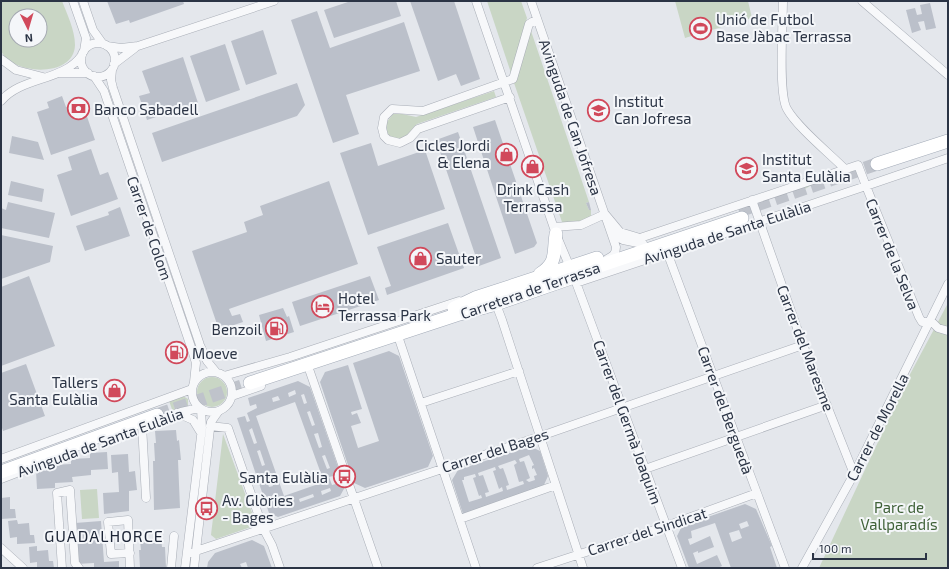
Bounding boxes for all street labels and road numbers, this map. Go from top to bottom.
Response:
street label: Avinguda de Can Jofresa [536,36,606,198]
street label: Carrer de Colom [124,174,176,282]
street label: Avinguda de Santa Eulàlia [641,196,813,268]
street label: Carrer de la Selva [862,196,924,312]
street label: Carretera de Terrassa [458,258,602,322]
street label: Carrer del Maresme [774,282,838,414]
street label: Carrer del Germà Joaquim [590,337,666,507]
street label: Carrer del Berguedà [694,344,758,476]
street label: Carrer de Morella [842,370,912,484]
street label: Avinguda de Santa Eulàlia [15,404,185,480]
street label: Carrer del Bages [439,424,551,476]
street label: Carrer del Sindicat [585,503,709,559]

